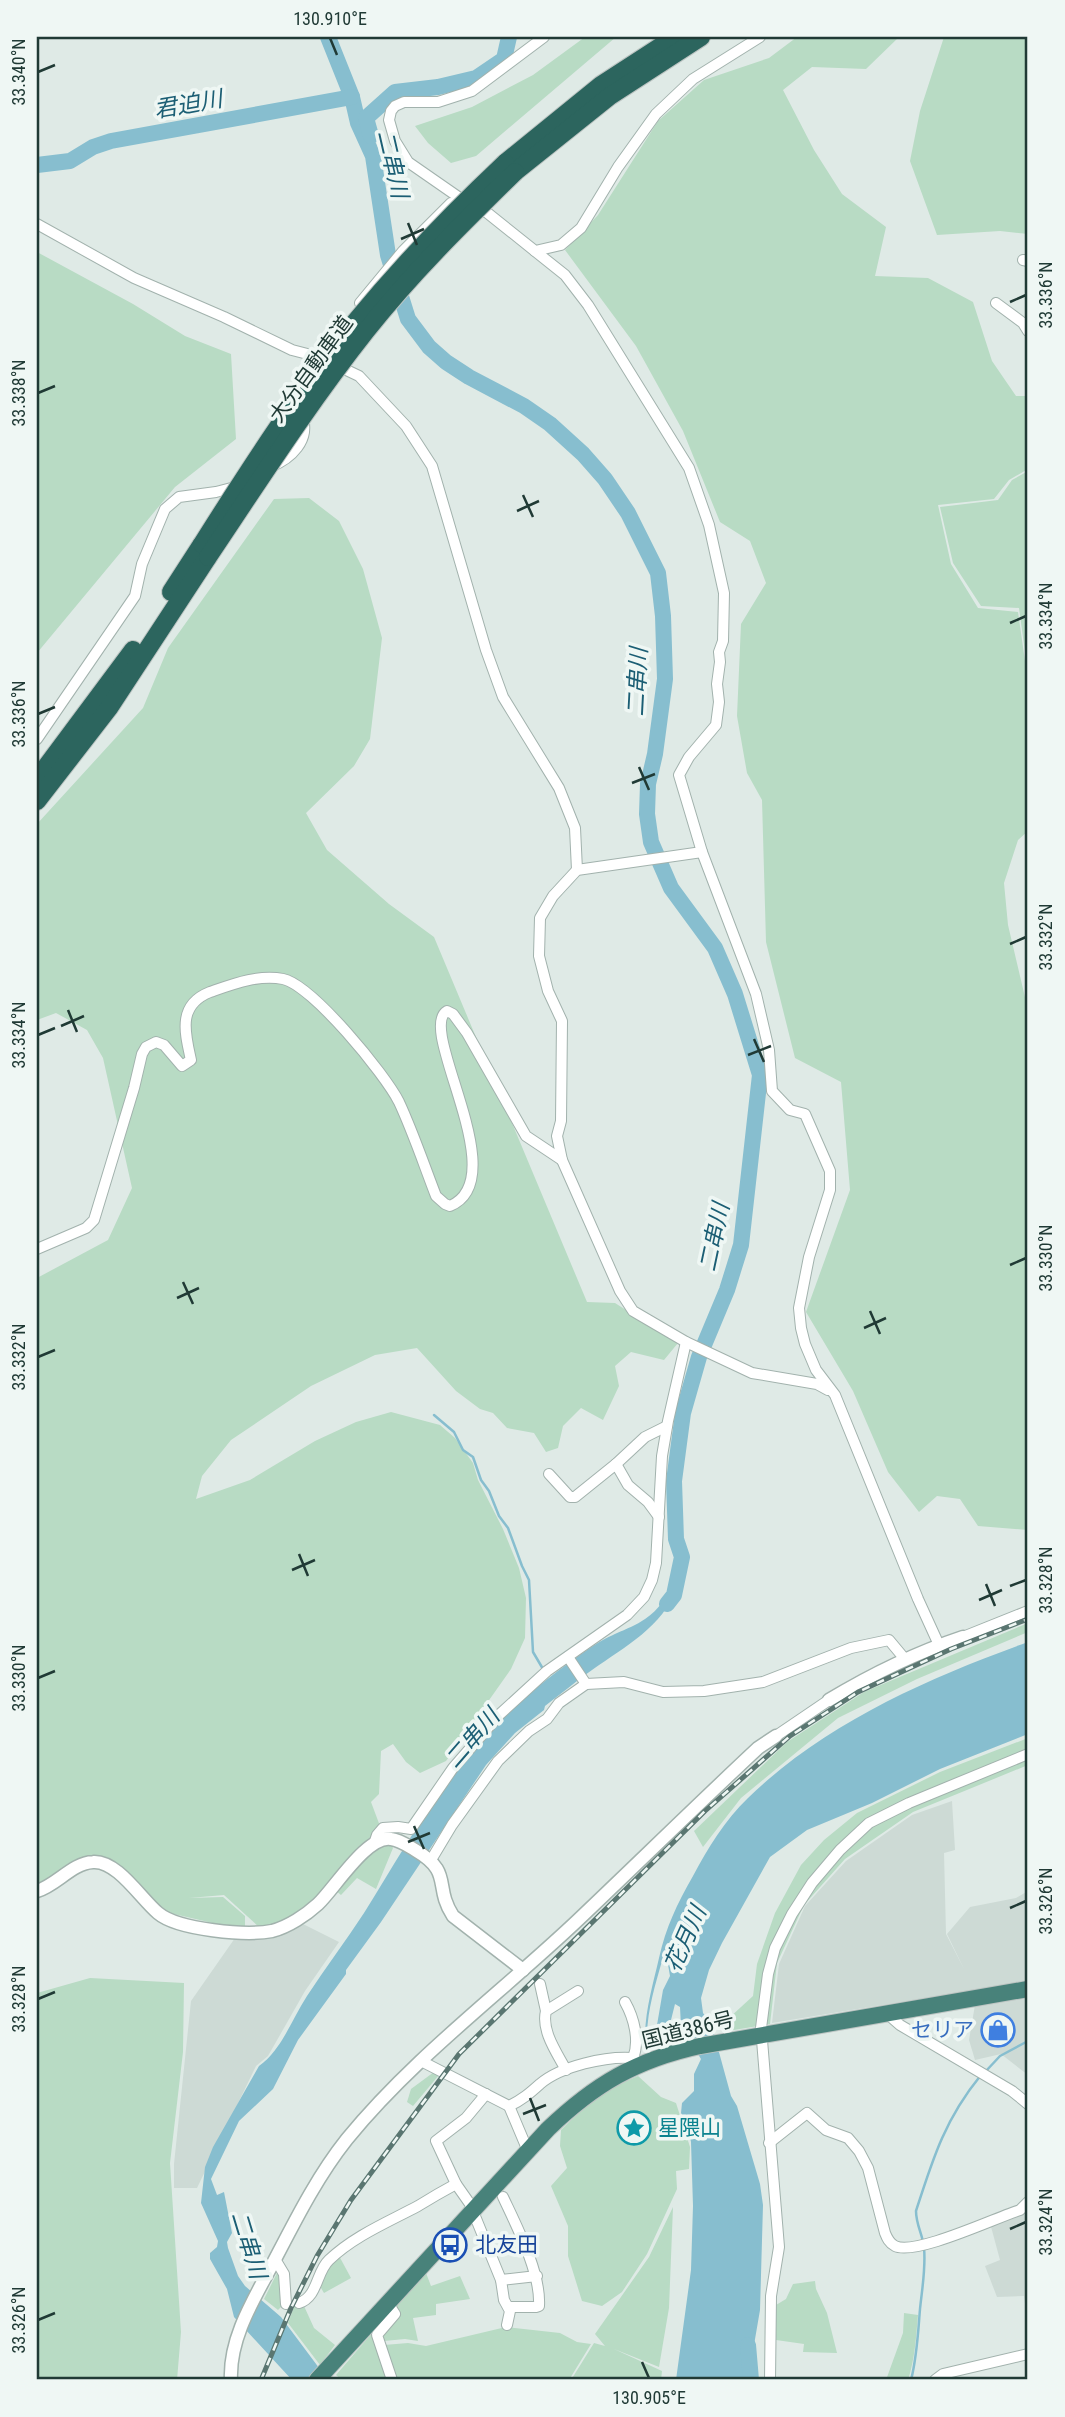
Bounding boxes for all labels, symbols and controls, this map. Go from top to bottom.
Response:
text: 130.910°E [293,8,367,29]
text: 33.340°N [8,38,29,106]
water label: 君迫川 [152,85,227,124]
water label: 二串川 [372,127,414,204]
text: 33.336°N [1035,261,1056,329]
street label: 大分自動車道 [264,311,358,427]
text: 33.338°N [8,359,29,427]
text: 33.334°N [1035,582,1056,650]
water label: 二串川 [622,644,653,717]
text: 33.336°N [8,680,29,748]
text: 33.332°N [1035,903,1056,971]
text: 33.334°N [8,1001,29,1069]
water label: 二串川 [694,1198,735,1274]
text: 33.330°N [1035,1224,1056,1292]
text: 33.332°N [8,1323,29,1391]
text: 33.328°N [1035,1546,1056,1614]
text: 33.330°N [8,1644,29,1712]
water label: 二串川 [440,1701,507,1773]
text: 33.326°N [1035,1867,1056,1935]
water label: 花月川 [659,1899,713,1976]
text: 33.328°N [8,1965,29,2033]
street label: 国道386号 [639,2007,737,2053]
shop icon: セリア [979,2011,1017,2049]
place label: セリア [911,2018,974,2042]
place icon: 星隈山 [615,2109,653,2147]
place label: 星隈山 [658,2116,721,2140]
text: 33.324°N [1035,2188,1056,2256]
water label: 二串川 [226,2208,272,2285]
bus stop icon: 北友田 [431,2226,469,2264]
place label: 北友田 [475,2233,538,2257]
text: 33.326°N [8,2286,29,2354]
text: 130.905°E [612,2387,686,2408]

